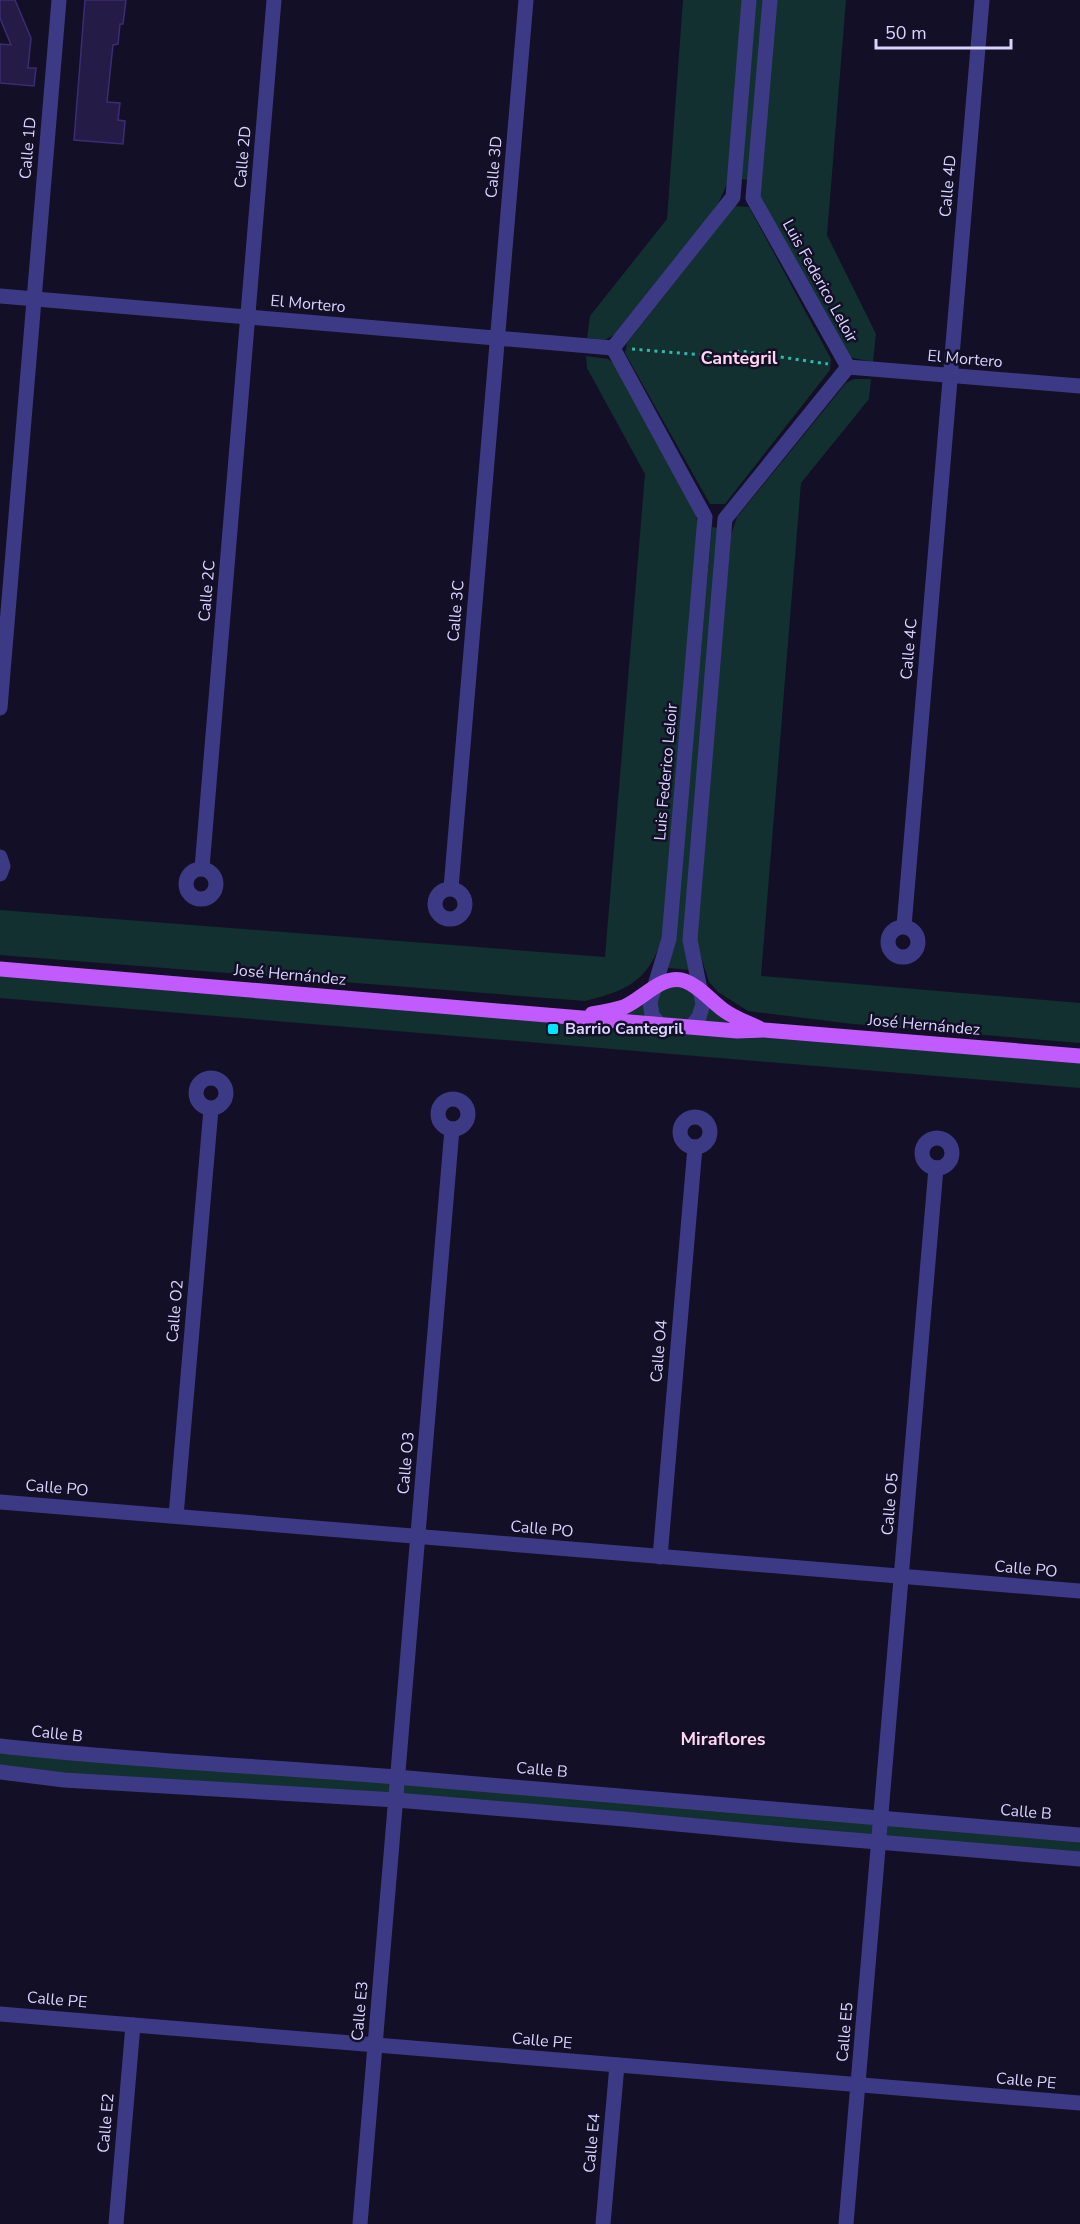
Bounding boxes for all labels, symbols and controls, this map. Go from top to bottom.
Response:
scale bar [876,12,1011,50]
text: 50 m [885,21,927,45]
street label: Calle 1D [14,116,42,180]
street label: Calle 2D [229,125,257,189]
street label: Calle 3D [480,135,508,199]
street label: Calle 4D [934,154,962,218]
street label: Luis Federico Leloir [777,215,863,347]
street label: El Mortero [269,290,347,318]
street label: El Mortero [926,345,1004,373]
district label: Cantegril [700,346,778,370]
street label: Calle 2C [193,559,221,623]
street label: Calle 3C [442,579,470,643]
street label: Calle 4C [895,617,923,681]
street label: Luis Federico Leloir [649,702,683,842]
street label: José Hernández [232,959,347,991]
street label: José Hernández [866,1009,981,1041]
place label: Barrio Cantegril [565,1018,683,1040]
marker: Barrio Cantegril [546,1022,560,1036]
street label: Calle O2 [161,1279,189,1343]
street label: Calle O4 [645,1318,673,1383]
street label: Calle O3 [392,1431,420,1495]
street label: Calle O5 [876,1472,904,1536]
street label: Calle PO [25,1474,89,1502]
street label: Calle PO [510,1515,574,1543]
street label: Calle PO [994,1555,1058,1583]
street label: Calle B [30,1720,84,1748]
district label: Miraflores [680,1727,766,1751]
street label: Calle B [515,1757,569,1783]
street label: Calle B [999,1799,1053,1825]
street label: Calle E3 [346,1980,374,2042]
street label: Calle PE [26,1986,88,2014]
street label: Calle E5 [831,2001,859,2063]
street label: Calle PE [511,2027,573,2055]
street label: Calle PE [995,2067,1057,2095]
street label: Calle E2 [92,2092,120,2154]
street label: Calle E4 [578,2112,606,2174]

